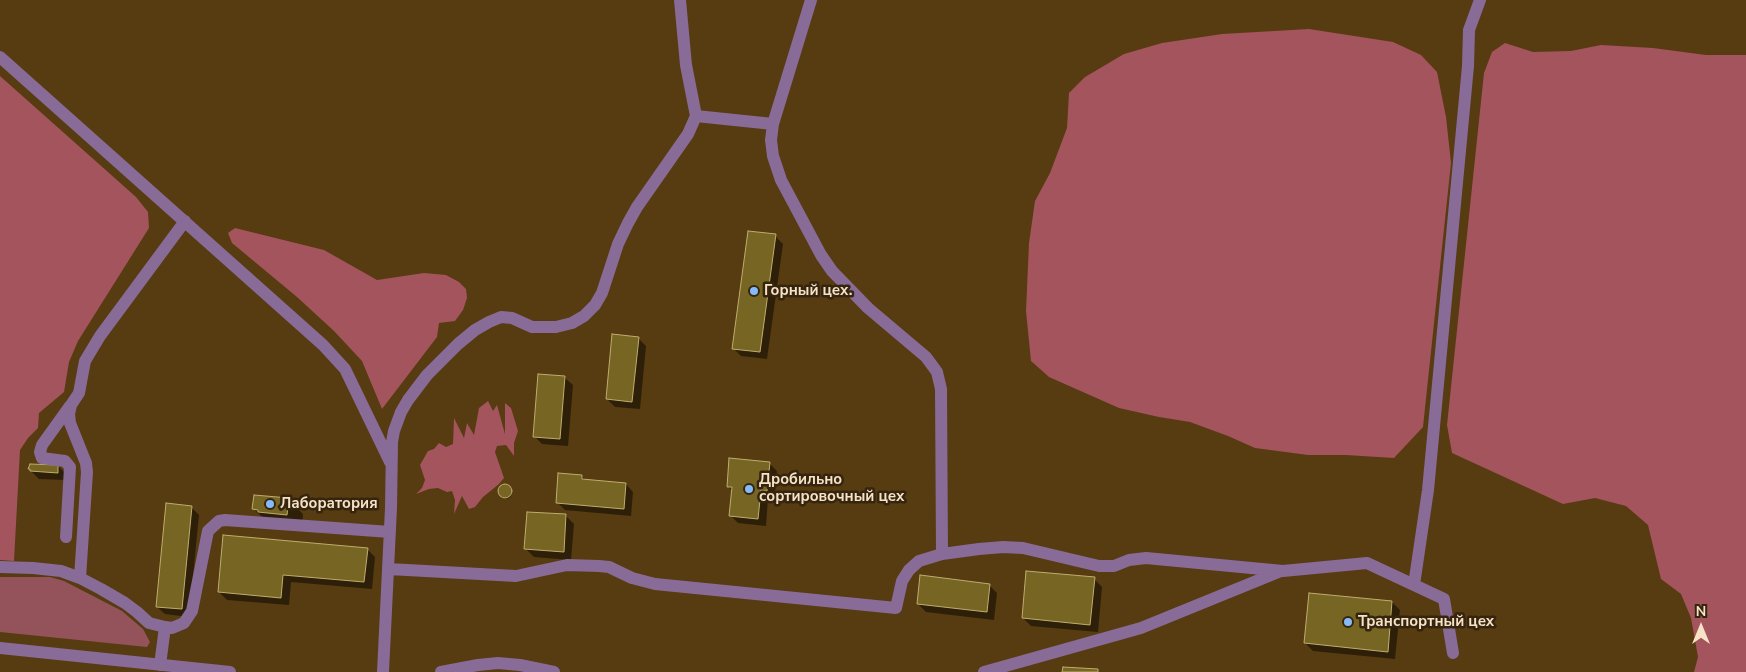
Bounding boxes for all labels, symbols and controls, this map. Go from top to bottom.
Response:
place label: Горный цех. [764,282,852,300]
marker: Горный цех. [748,285,760,297]
place label: Дробильно сортировочный цех [759,471,904,506]
marker: Дробильно сортировочный цех [743,483,755,495]
place label: Лаборатория [280,495,378,513]
marker: Лаборатория [264,498,276,510]
north arrow [1676,602,1726,652]
text: N [1696,602,1706,621]
place label: Транспортный цех [1358,613,1494,631]
marker: Транспортный цех [1342,616,1354,628]

